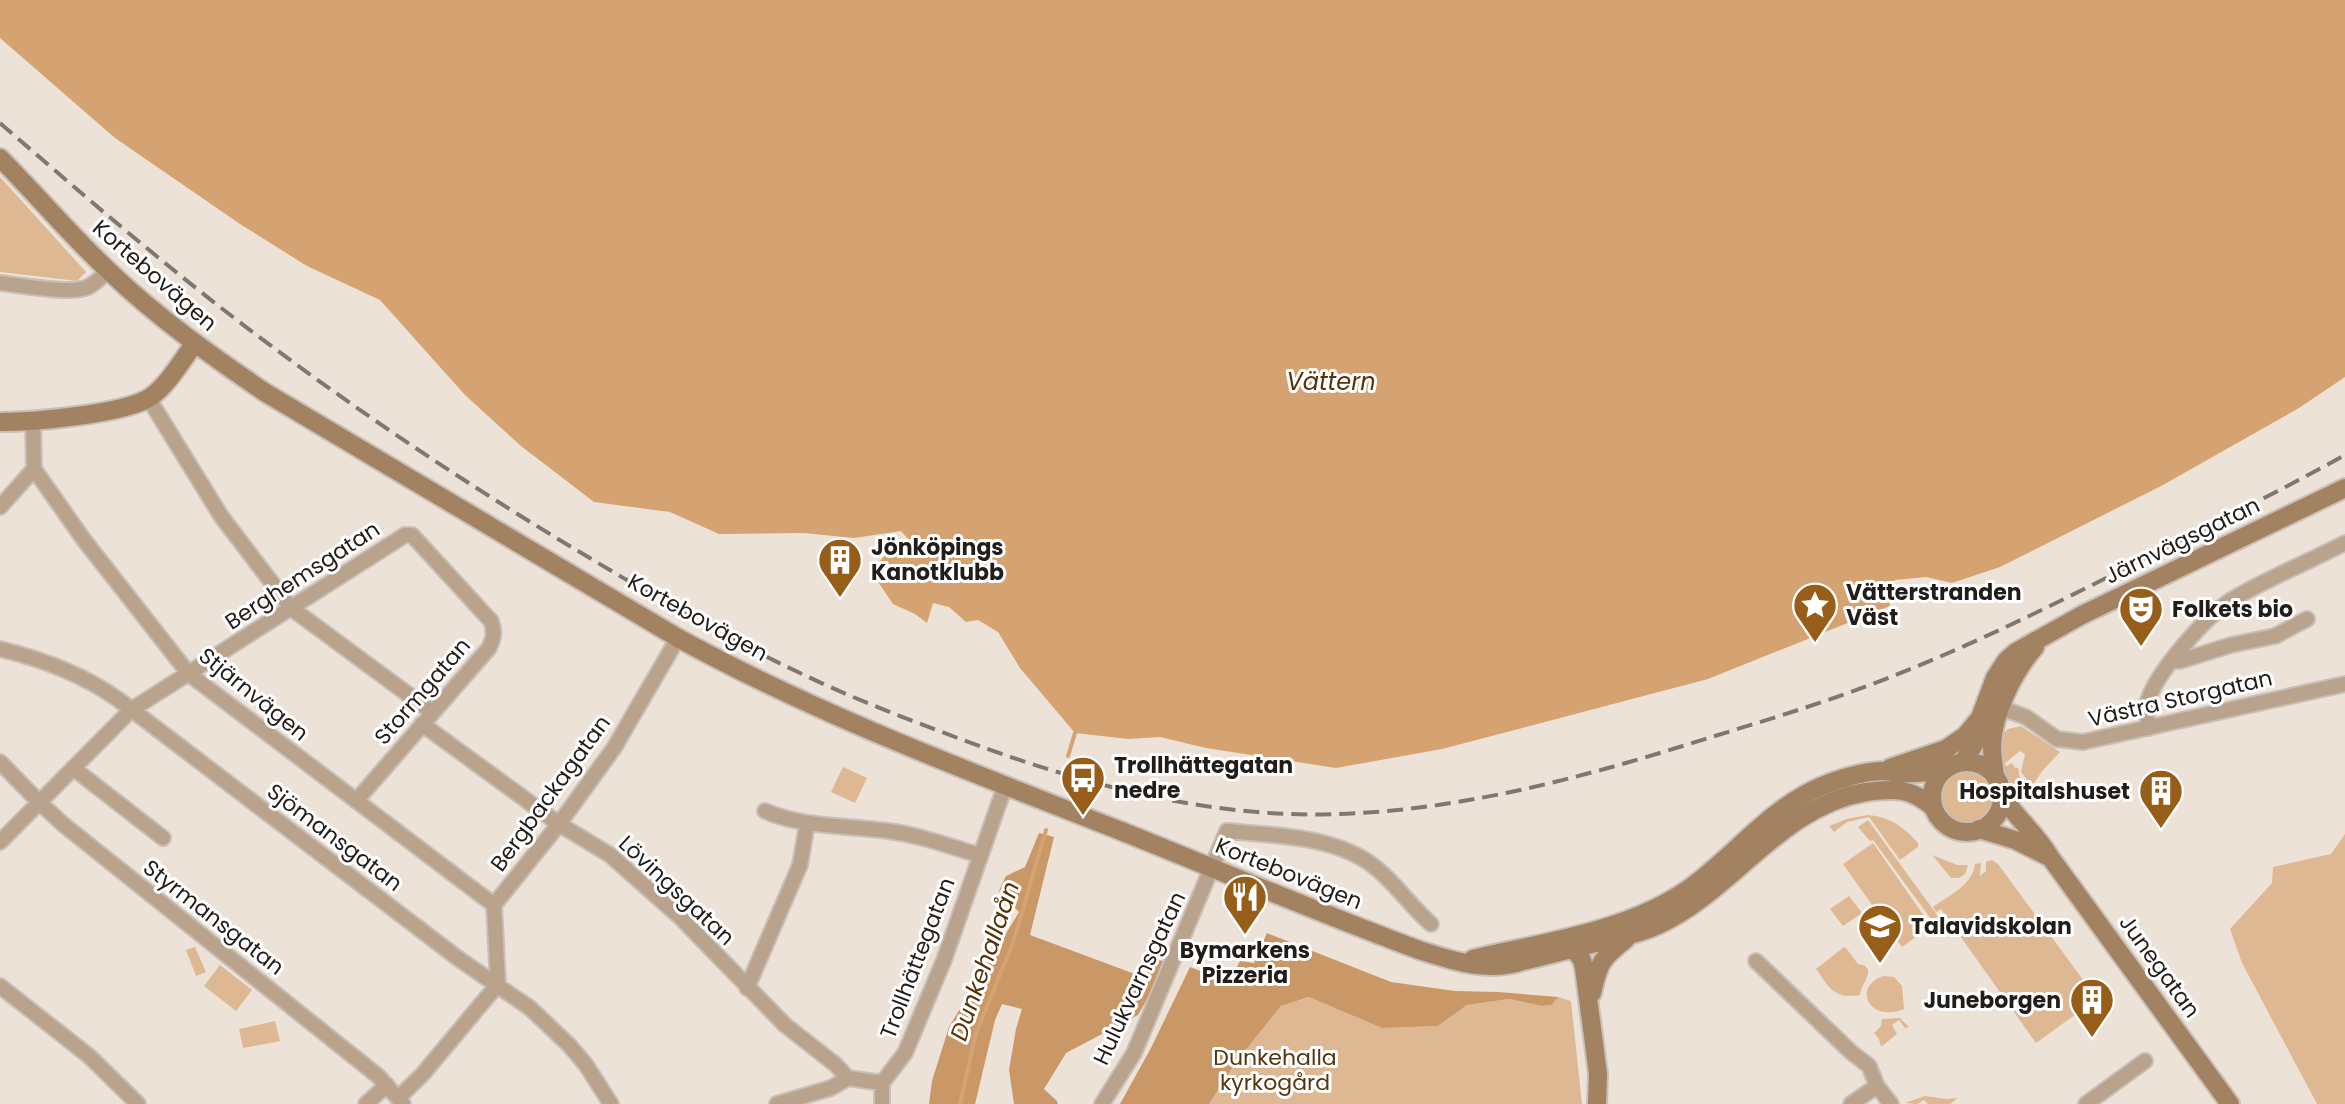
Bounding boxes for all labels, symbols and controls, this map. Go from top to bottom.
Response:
street label: Kortebovägen [86,213,224,338]
water label: Vättern [1286,365,1376,398]
street label: Järnvägsgatan [2099,489,2265,591]
street label: Berghemsgatan [219,514,386,637]
place label: Jönköpings Kanotklubb [871,532,1004,588]
building icon: Jönköpings Kanotklubb [816,536,864,599]
street label: Kortebovägen [622,566,773,669]
place label: Vätterstranden Väst [1846,577,2022,633]
place icon: Vätterstranden Väst [1791,581,1839,644]
theatre icon: Folkets bio [2117,585,2165,648]
place label: Folkets bio [2172,594,2293,625]
street label: Stormgatan [367,631,478,752]
street label: Stjärnvägen [192,640,315,748]
street label: Västra Storgatan [2085,662,2275,735]
street label: Bergbackagatan [483,709,618,878]
place label: Trollhättegatan nedre [1114,750,1293,806]
bus stop icon: Trollhättegatan nedre [1059,754,1107,817]
building icon: Hospitalshuset [2137,767,2185,830]
street label: Sjömansgatan [261,776,409,899]
place label: Hospitalshuset [1959,776,2130,807]
street label: Lövingsgatan [612,828,742,952]
street label: Kortebovägen [1211,830,1367,917]
street label: Styrmansgatan [137,852,291,982]
street label: Trollhättegatan [872,873,962,1043]
restaurant icon: Bymarkens Pizzeria [1221,873,1269,936]
water label: Dunkehallaån [942,877,1027,1045]
street label: Hulukvarnsgatan [1086,887,1193,1070]
school or university icon: Talavidskolan [1856,902,1904,965]
street label: Junegatan [2112,909,2207,1024]
place label: Talavidskolan [1911,911,2072,942]
place label: Bymarkens Pizzeria [1180,935,1310,991]
building icon: Juneborgen [2068,976,2116,1039]
place label: Juneborgen [1923,985,2061,1016]
park label: Dunkehalla kyrkogård [1213,1042,1337,1098]

